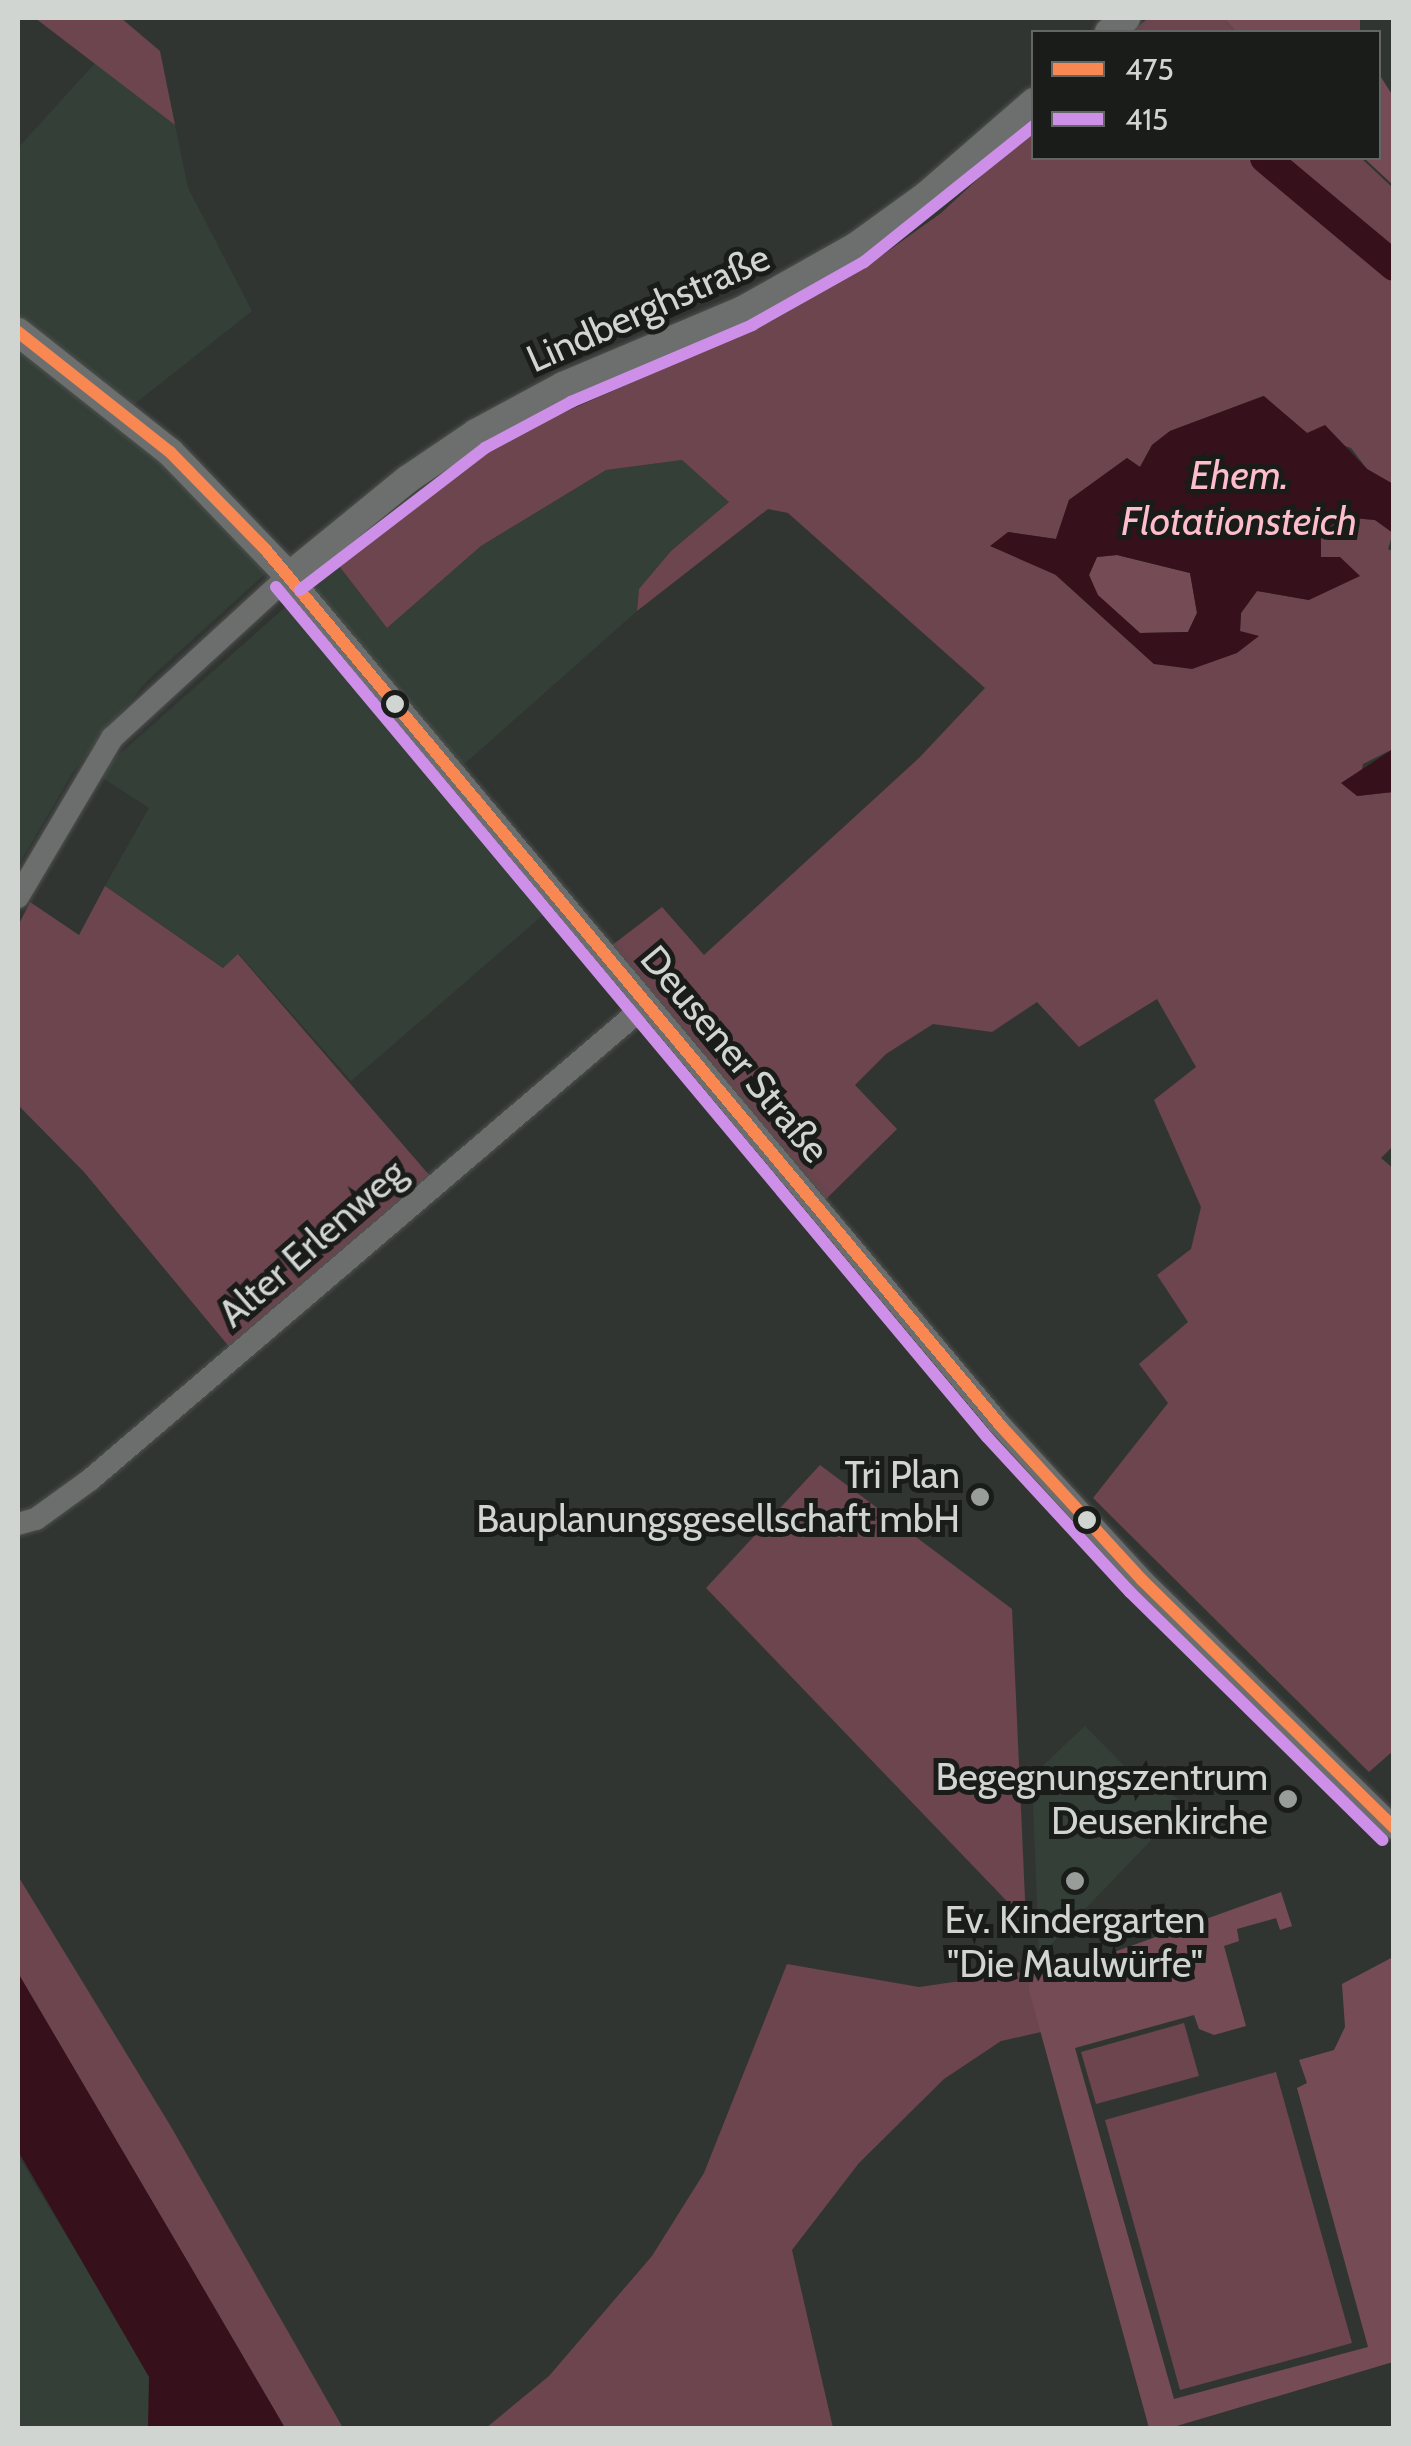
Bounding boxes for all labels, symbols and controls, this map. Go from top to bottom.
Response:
legend [1031,30,1381,160]
text: 475 [1125,51,1174,88]
text: 415 [1125,101,1168,138]
street label: Lindberghstraße [520,234,776,382]
water label: Ehem. Flotationsteich [1121,451,1357,545]
unlabelled marker [385,694,405,714]
street label: Deusener Straße [631,936,839,1172]
street label: Alter Erlenweg [209,1150,415,1336]
place label: Tri Plan Bauplanungsgesellschaft mbH [476,1452,960,1542]
marker: Tri Plan Bauplanungsgesellschaft mbH [969,1486,991,1508]
unlabelled marker [1077,1510,1097,1530]
place label: Begegnungszentrum Deusenkirche [936,1754,1268,1844]
marker: Begegnungszentrum Deusenkirche [1277,1788,1299,1810]
marker: Ev. Kindergarten "Die Maulwürfe" [1064,1870,1086,1892]
place label: Ev. Kindergarten "Die Maulwürfe" [944,1897,1206,1986]

